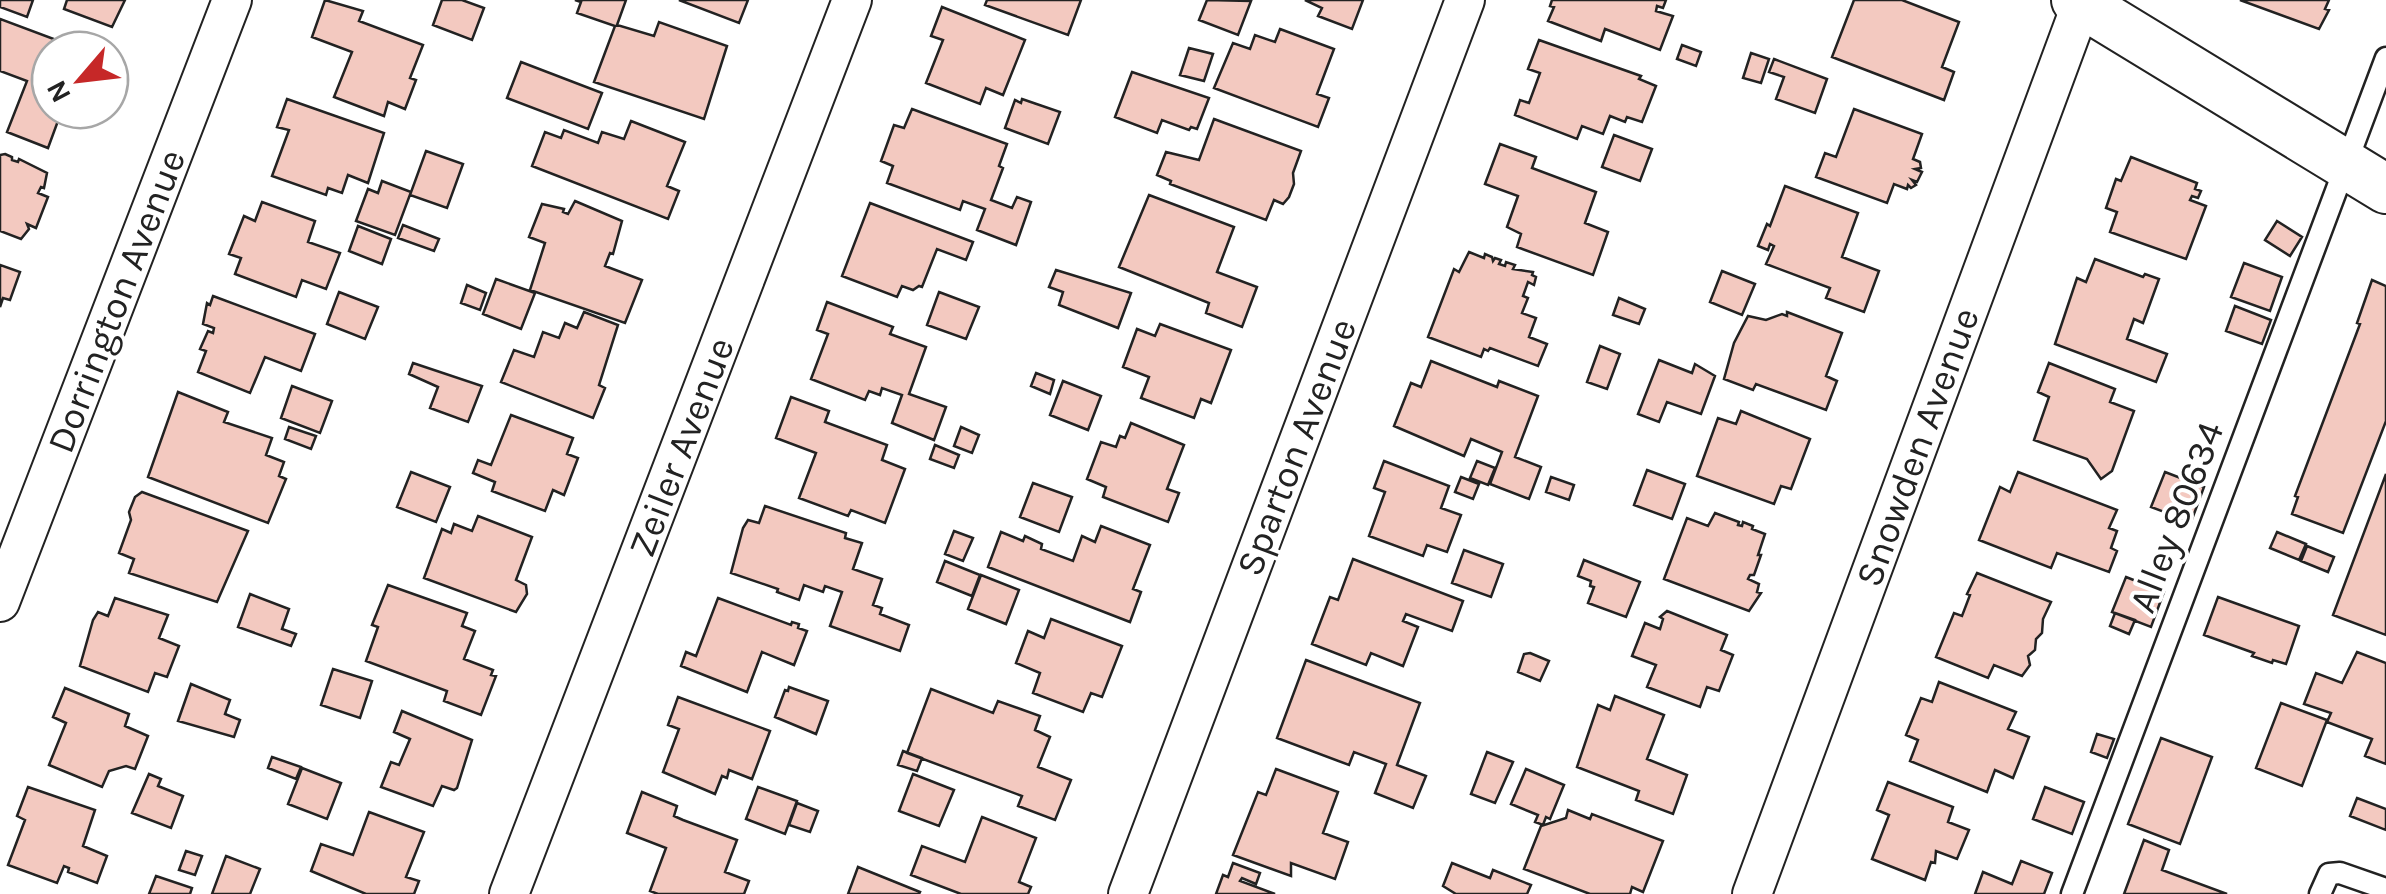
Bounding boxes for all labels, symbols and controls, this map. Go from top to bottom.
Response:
north arrow [30,30,130,130]
text: N [39,75,78,108]
street label: Dorrington Avenue [38,143,195,459]
street label: Snowden Avenue [1846,302,1989,593]
street label: Sparton Avenue [1227,312,1366,582]
street label: Zeiler Avenue [619,331,744,563]
street label: Alley 80634 [2120,415,2233,619]

